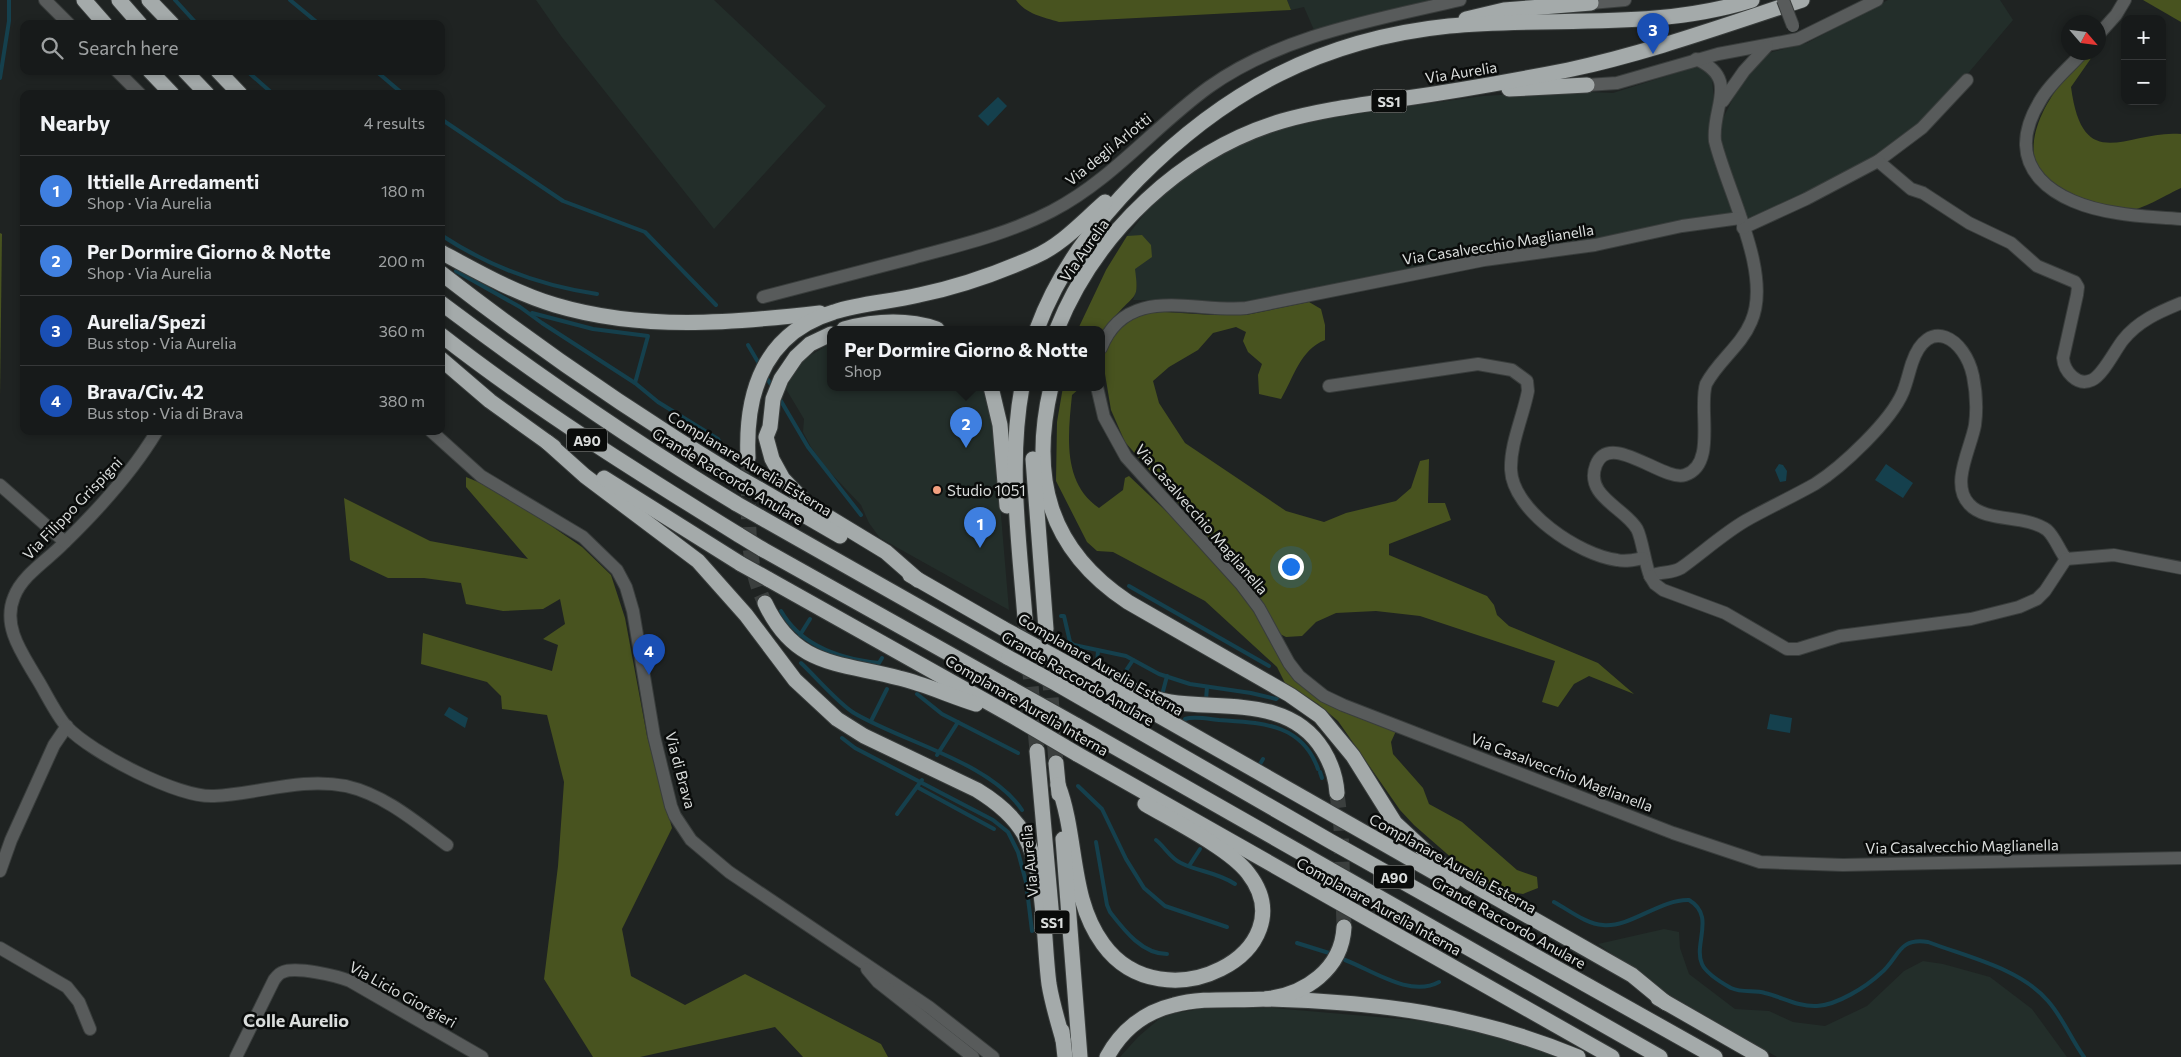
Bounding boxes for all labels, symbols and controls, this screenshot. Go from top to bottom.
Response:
pin: 3 [1637,13,1669,54]
north arrow [2061,15,2106,60]
map controls [2121,15,2166,105]
button: + [2121,15,2166,60]
search box [20,20,445,75]
icon: search [38,34,66,62]
text: Search here [78,36,178,59]
street label: Via Aurelia [1424,57,1498,87]
button: − [2121,60,2166,105]
road number: SS1 [1372,90,1406,112]
street label: Via degli Arlotti [1061,109,1155,189]
text: Nearby [40,110,110,135]
text: 4 results [364,113,425,132]
text: Ittielle Arredamenti [87,170,259,193]
text: 1 [52,181,60,200]
text: 180 m [381,181,425,200]
text: Shop · Via Aurelia [87,193,212,212]
street label: Via Aurelia [1056,215,1112,285]
street label: Via Casalvecchio Maglianella [1401,220,1595,268]
text: Per Dormire Giorno & Notte [87,240,331,263]
text: 2 [51,251,61,270]
text: 200 m [378,251,425,270]
text: Shop · Via Aurelia [87,263,212,282]
text: Aurelia/Spezi [87,310,206,333]
text: 3 [51,321,61,340]
text: 360 m [379,321,425,340]
popup [827,326,1105,391]
text: Bus stop · Via Aurelia [87,333,237,352]
text: Per Dormire Giorno & Notte [844,338,1088,361]
text: Shop [844,361,882,380]
text: Brava/Civ. 42 [87,380,204,403]
text: 4 [51,391,61,410]
text: 380 m [379,391,425,410]
text: Bus stop · Via di Brava [87,403,243,422]
street label: Complanare Aurelia Esterna [665,407,835,519]
pin: 2 [950,407,982,448]
street label: Grande Raccordo Anulare [649,424,807,528]
road number: A90 [567,428,607,452]
street label: Via Casalvecchio Maglianella [1132,440,1272,598]
street label: Via Filippo Grispigni [18,453,126,563]
place label: Studio 1051 [947,481,1026,499]
marker: Studio 1051 [931,484,943,496]
pin: 1 [964,507,996,548]
your location [1278,554,1304,580]
street label: Complanare Aurelia Esterna [1015,609,1187,719]
street label: Grande Raccordo Anulare [998,627,1158,729]
pin: 4 [633,634,665,675]
street label: Complanare Aurelia Interna [942,651,1112,759]
street label: Via Casalvecchio Maglianella [1468,729,1656,815]
street label: Via di Brava [662,730,700,810]
street label: Complanare Aurelia Esterna [1366,809,1540,917]
street label: Via Aurelia [1017,824,1041,898]
street label: Via Casalvecchio Maglianella [1865,835,2059,857]
street label: Complanare Aurelia Interna [1293,853,1465,959]
road number: A90 [1374,866,1414,889]
street label: Grande Raccordo Anulare [1429,872,1589,972]
road number: SS1 [1034,910,1070,934]
street label: Via Licio Giorgieri [346,957,460,1031]
district label: Colle Aurelio [243,1009,349,1031]

